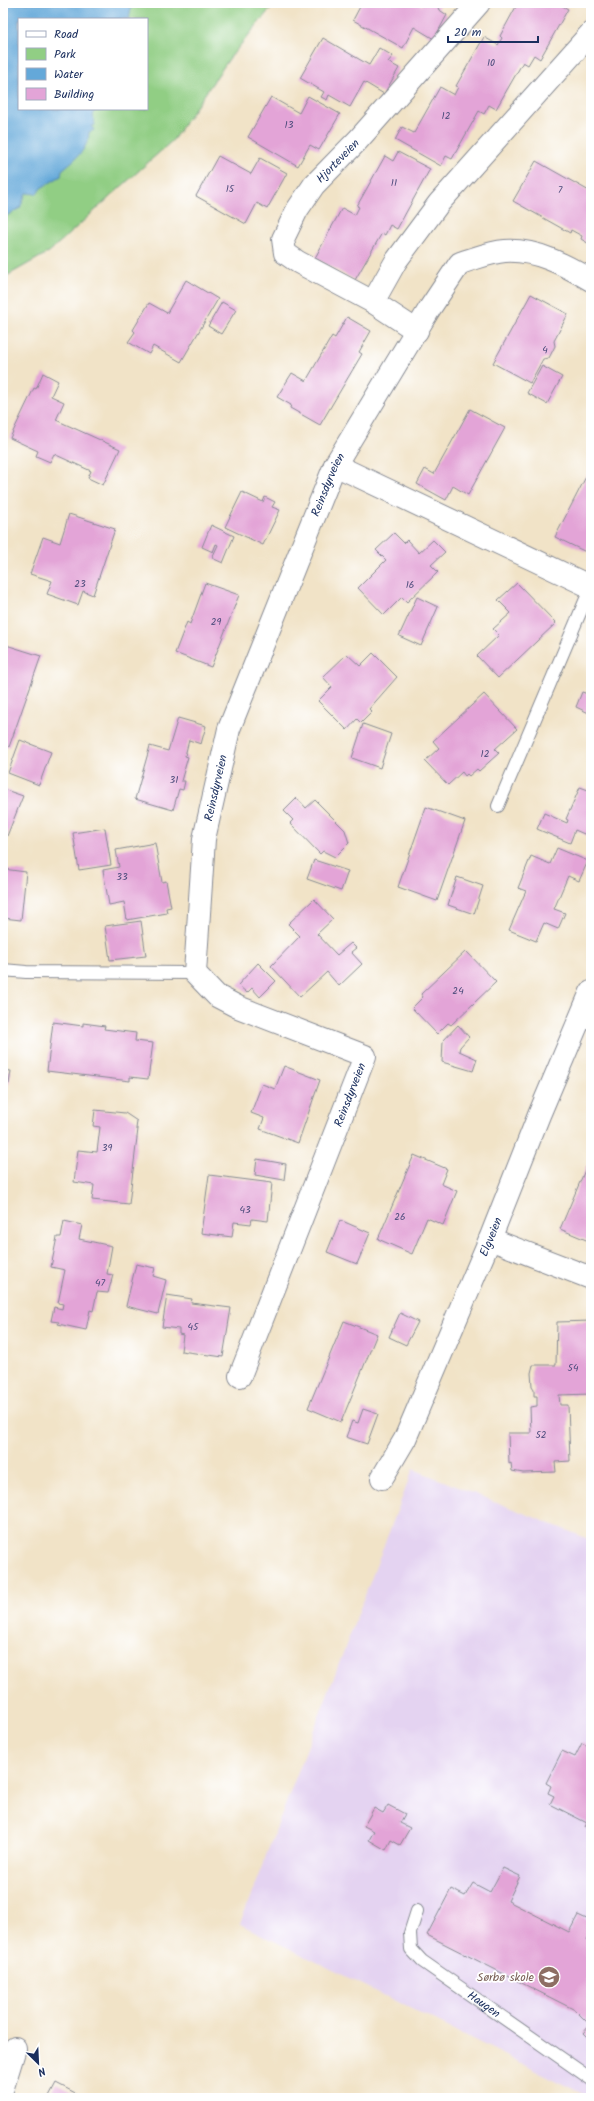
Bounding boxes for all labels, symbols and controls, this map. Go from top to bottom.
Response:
legend [18,18,148,110]
scale bar [448,18,538,44]
text: 20 m [454,23,482,42]
text: Road [54,25,79,44]
text: Park [54,45,76,64]
house number: 10 [487,55,495,71]
text: Water [54,65,84,84]
text: Building [54,85,94,104]
house number: 12 [442,108,451,124]
house number: 13 [285,117,294,133]
street label: Hjorteveien [312,135,364,188]
house number: 11 [391,175,397,191]
house number: 15 [226,181,235,197]
house number: 7 [558,182,563,198]
house number: 4 [542,342,548,358]
street label: Reinsdyrveien [306,449,350,519]
house number: 23 [74,576,86,592]
house number: 16 [406,577,414,593]
house number: 29 [211,614,221,630]
house number: 12 [481,746,490,762]
street label: Reinsdyrveien [199,753,233,823]
house number: 31 [170,772,178,788]
house number: 33 [116,869,128,885]
house number: 24 [452,983,464,999]
street label: Reinsdyrveien [329,1060,371,1130]
house number: 39 [102,1140,112,1156]
house number: 43 [239,1202,251,1218]
house number: 26 [394,1209,406,1225]
street label: Elgveien [475,1214,508,1259]
house number: 47 [95,1275,105,1291]
house number: 45 [188,1319,199,1335]
house number: 54 [568,1360,579,1376]
house number: 52 [535,1427,547,1443]
school or university icon: Sørbø skole [536,1964,562,1990]
place label: Sørbø skole [477,1968,535,1987]
street label: Haugen [463,1986,504,2023]
north arrow [18,2043,58,2083]
text: N [35,2062,48,2081]

